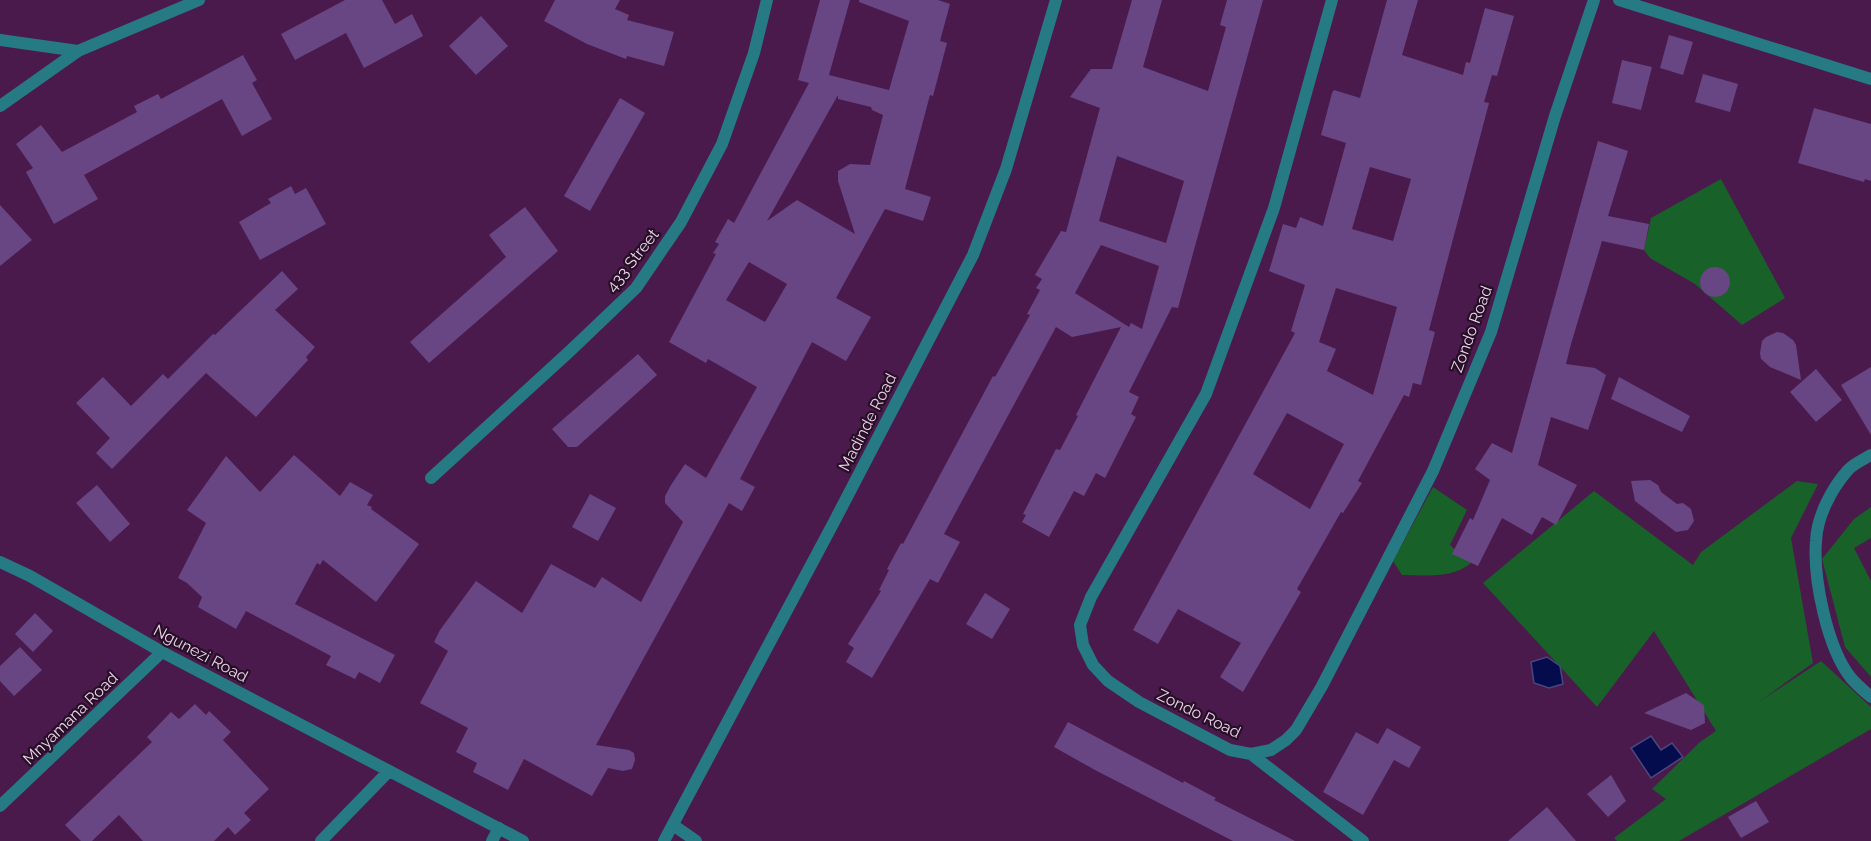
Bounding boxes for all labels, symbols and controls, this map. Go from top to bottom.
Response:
street label: 433 Street [602,225,663,295]
street label: Zondo Road [1447,283,1496,375]
street label: Madinde Road [835,370,900,474]
street label: Ngunezi Road [150,621,251,686]
street label: Mnyamana Road [19,668,122,768]
street label: Zondo Road [1154,685,1244,742]

